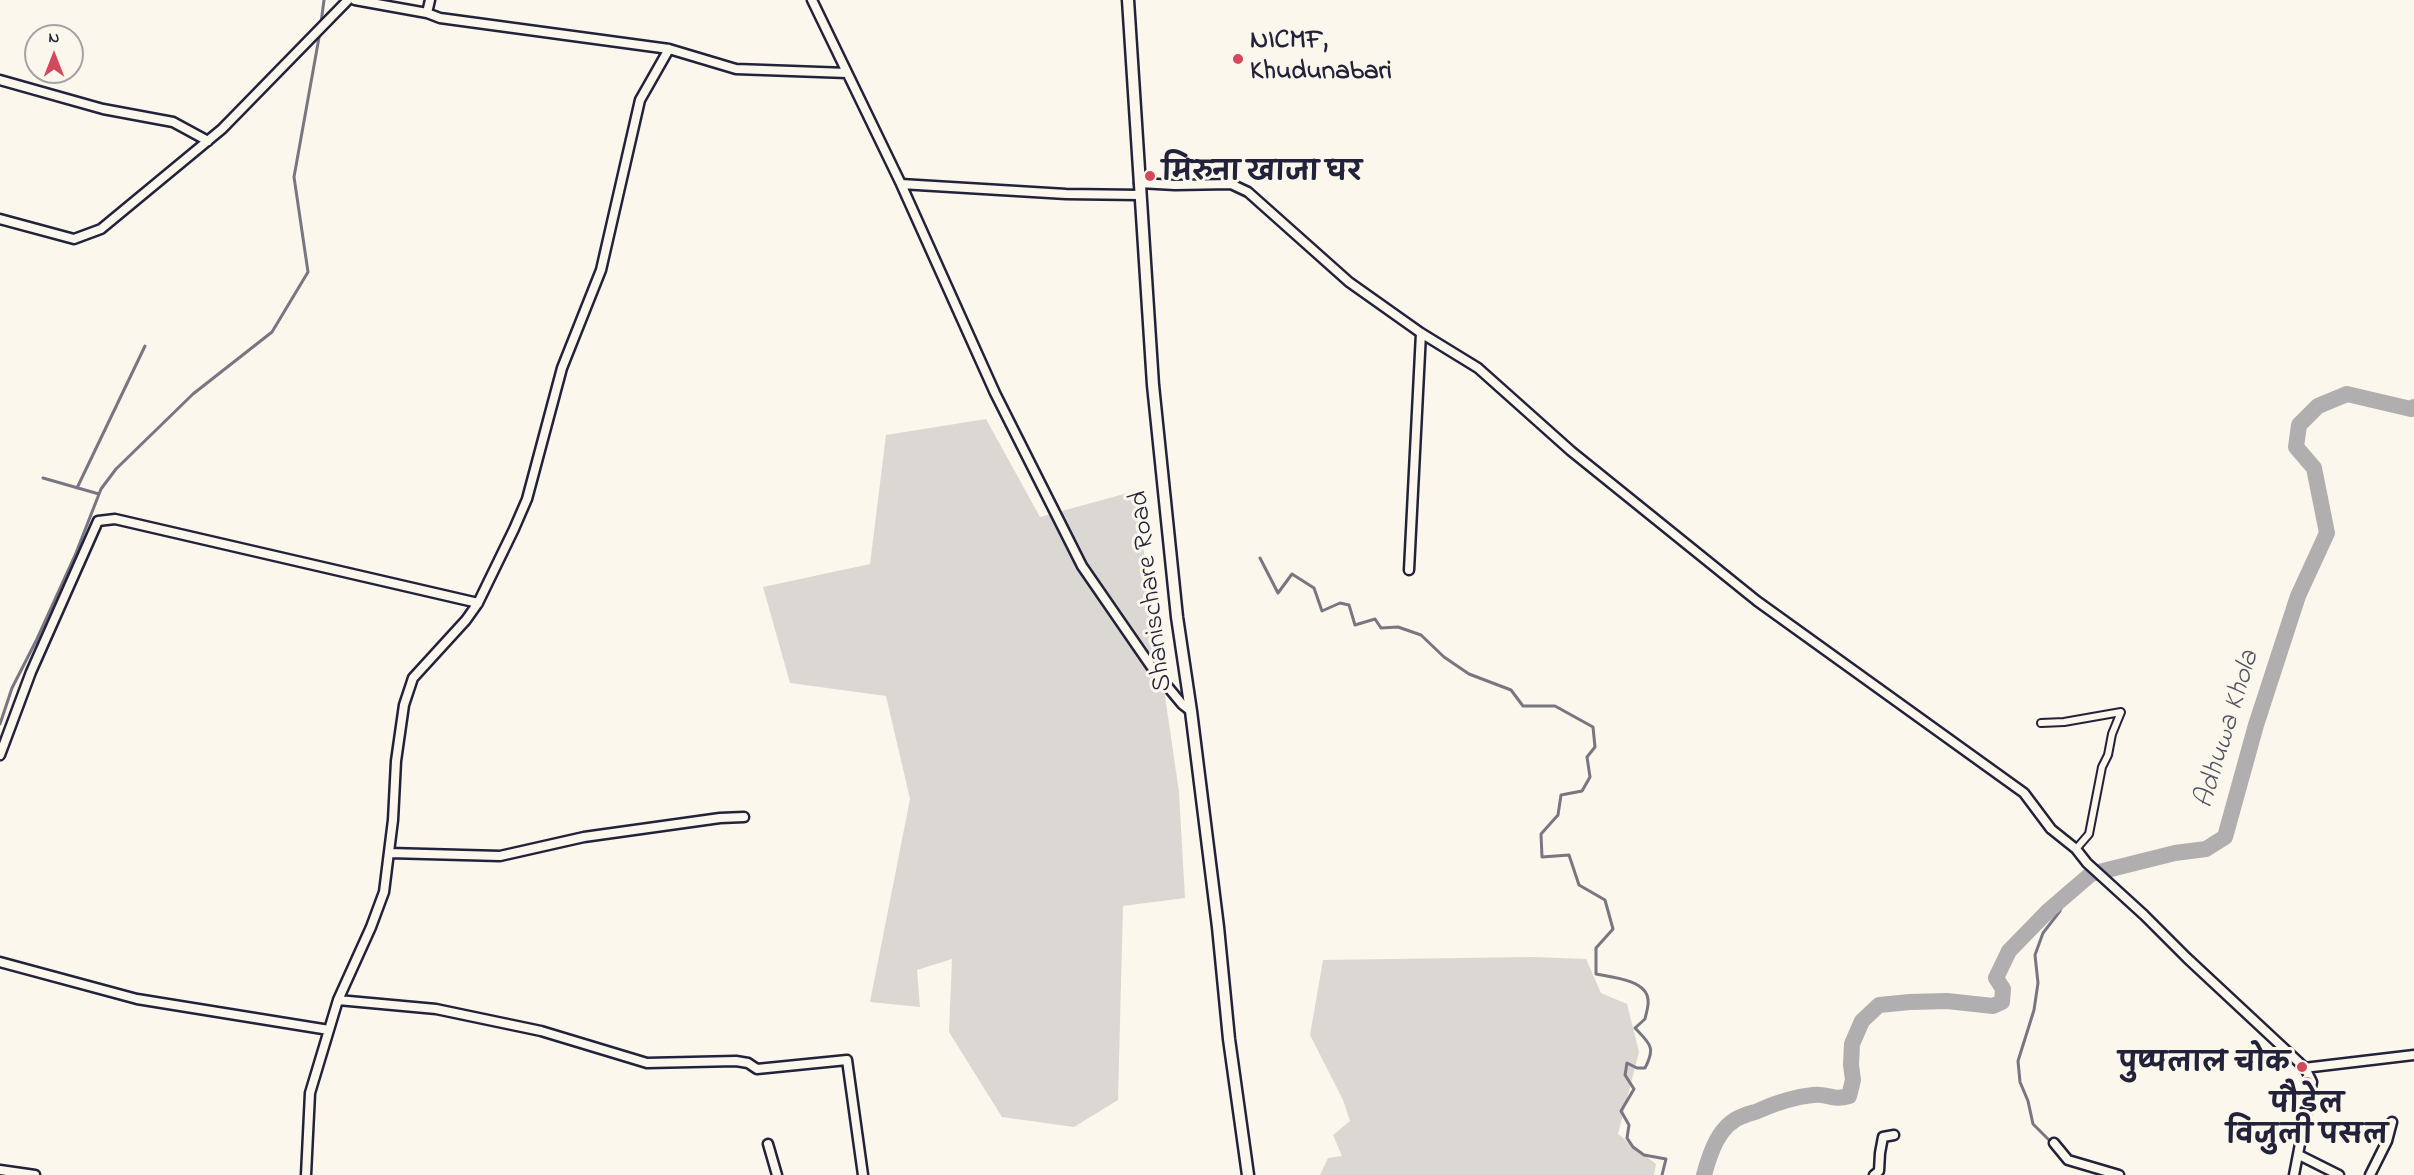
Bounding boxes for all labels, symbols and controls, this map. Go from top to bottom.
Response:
north arrow [24,24,84,84]
text: N [49,26,59,50]
place label: NICMF, Khudunabari [1250,27,1392,90]
marker: NICMF, Khudunabari [1231,52,1245,66]
place label: मिरुना खाजा घर [1162,160,1362,192]
marker: मिरुना खाजा घर [1143,169,1157,183]
street label: Shanischare Road [1125,489,1181,693]
water label: Adhuwa Khola [2189,647,2269,813]
place label: पुष्पलाल चोक [2118,1051,2290,1083]
marker: पुष्पलाल चोक [2295,1060,2309,1074]
marker: पौडेल विजुली पसल [2300,1075,2314,1089]
place label: पौडेल विजुली पसल [2226,1092,2388,1155]

